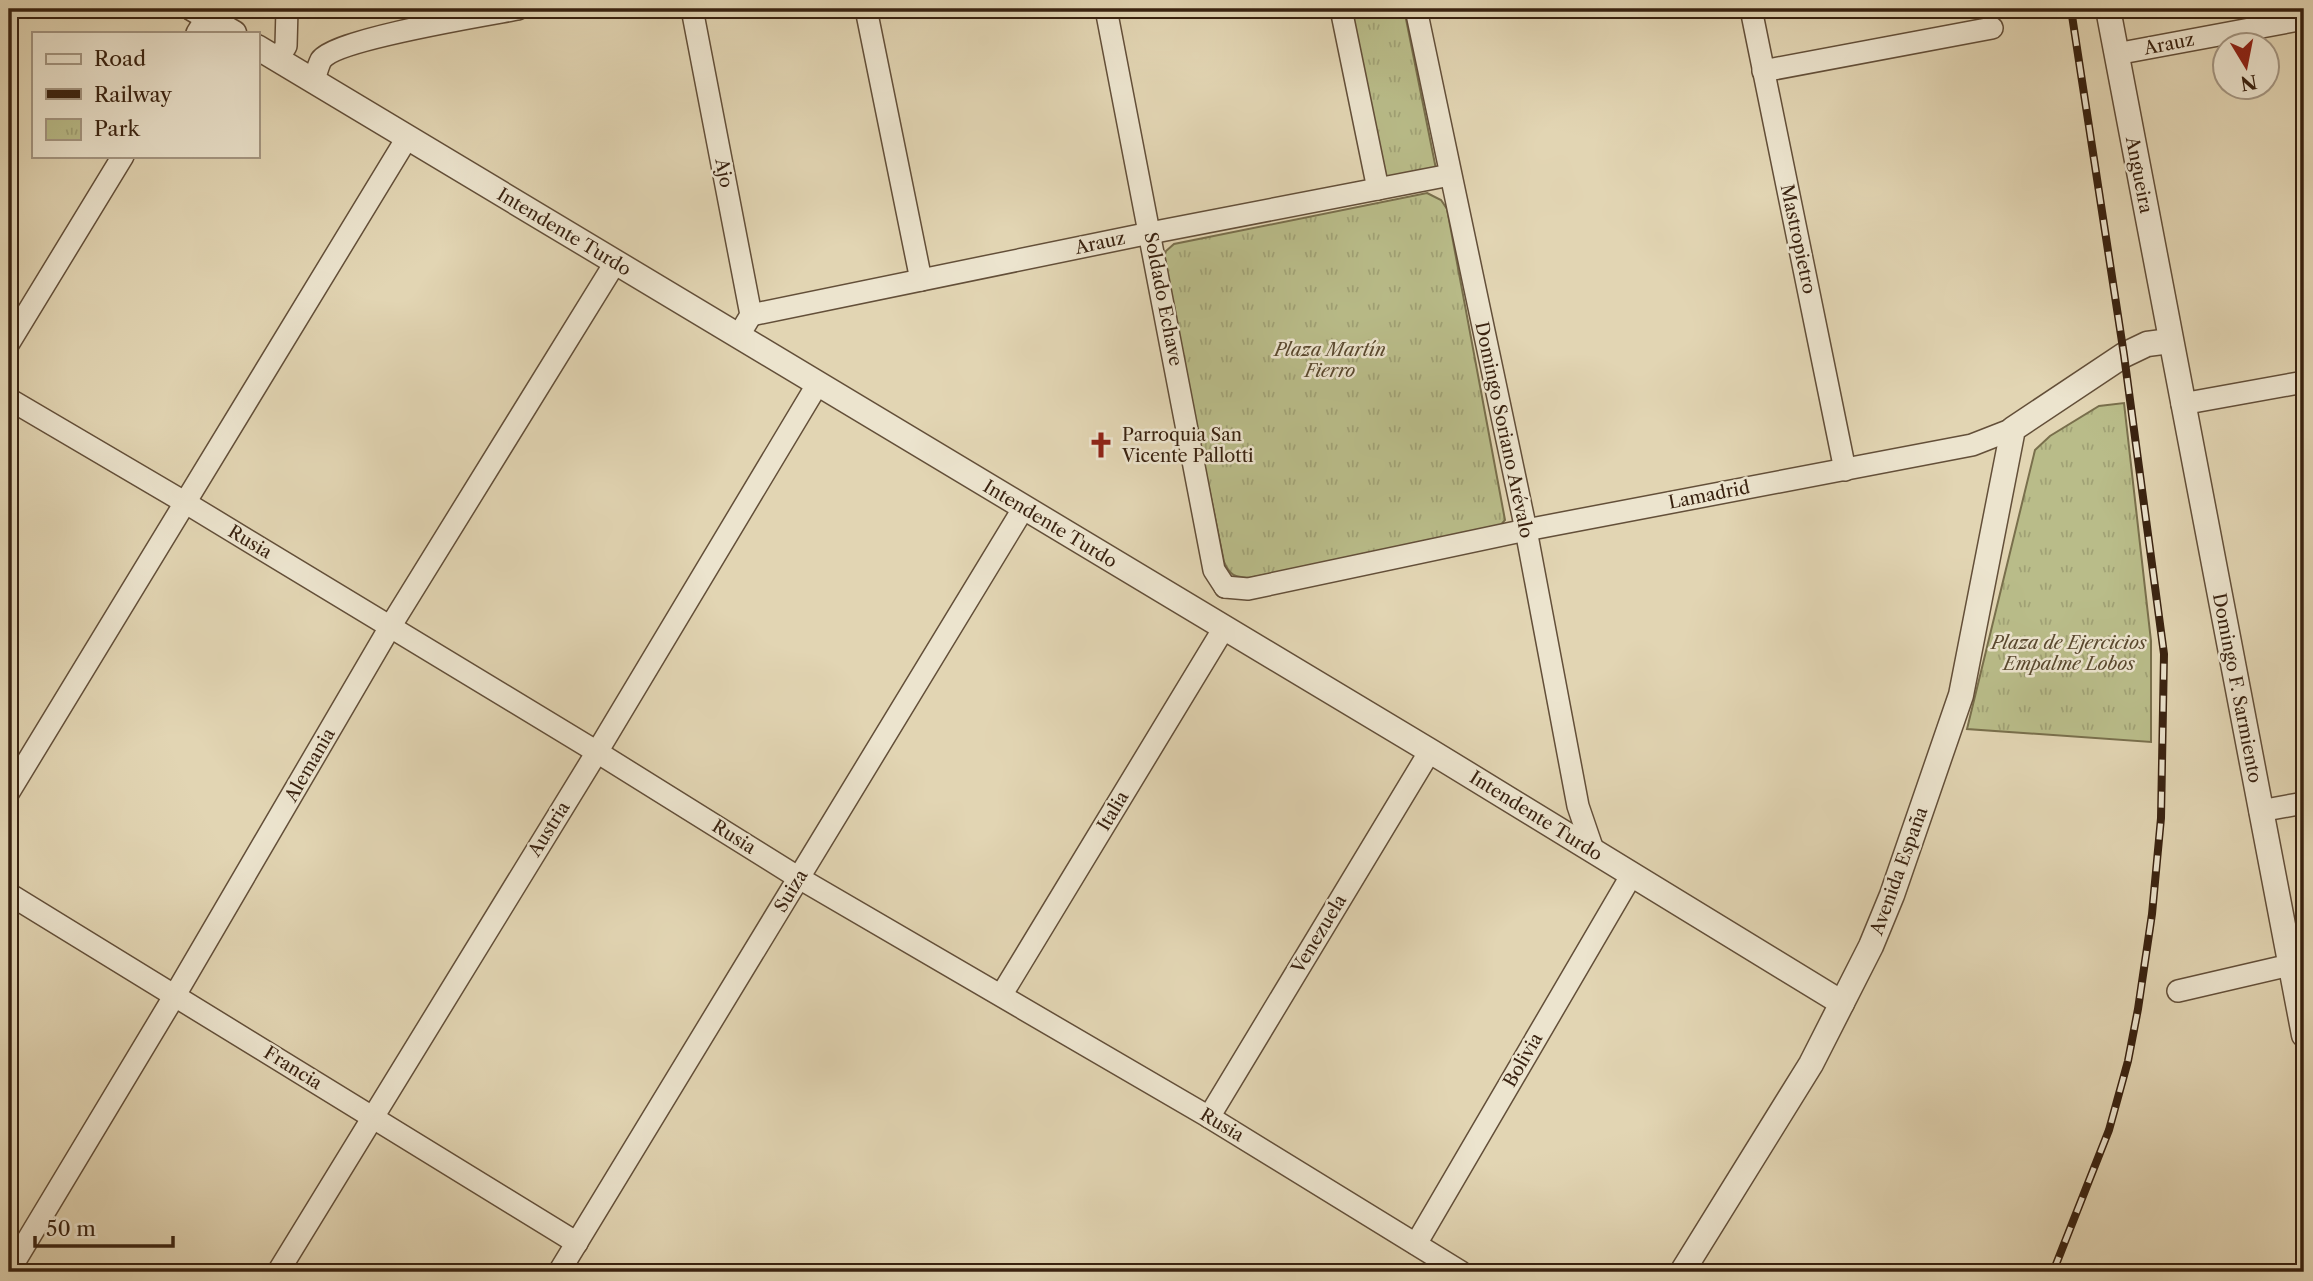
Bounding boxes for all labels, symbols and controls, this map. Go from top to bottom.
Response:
street label: Arauz [2141,28,2196,60]
legend [32,32,259,158]
north arrow [2212,32,2282,102]
text: Road [94,46,146,71]
text: N [2239,69,2259,95]
text: Railway [94,82,172,107]
text: Park [94,116,140,141]
street label: Angueira [2121,134,2157,216]
street label: Ajo [710,155,738,190]
street label: Mastropietro [1776,182,1820,296]
street label: Intendente Turdo [493,183,635,281]
street label: Arauz [1072,227,1127,259]
street label: Soldado Echave [1139,230,1187,368]
street label: Domingo Soriano Arévalo [1470,320,1538,540]
park label: Plaza Martín Fierro [1272,339,1386,382]
place label: Parroquia San Vicente Pallotti [1121,424,1254,467]
church icon: Parroquia San Vicente Pallotti [1086,430,1116,460]
street label: Intendente Turdo [979,475,1121,573]
street label: Lamadrid [1666,476,1752,514]
street label: Rusia [224,520,276,564]
street label: Domingo F. Sarmiento [2208,591,2266,785]
park label: Plaza de Ejercicios Empalme Lobos [1989,632,2147,675]
street label: Alemania [280,724,340,807]
street label: Intendente Turdo [1466,766,1606,866]
street label: Italia [1093,787,1134,835]
street label: Austria [523,797,575,861]
street label: Avenida España [1865,803,1933,939]
street label: Rusia [708,815,760,859]
street label: Suiza [770,865,813,916]
street label: Venezuela [1286,890,1351,978]
street label: Bolivia [1499,1029,1548,1091]
street label: Francia [260,1042,327,1095]
street label: Rusia [1196,1103,1248,1147]
scale bar [35,1204,173,1248]
text: 50 m [46,1216,96,1241]

